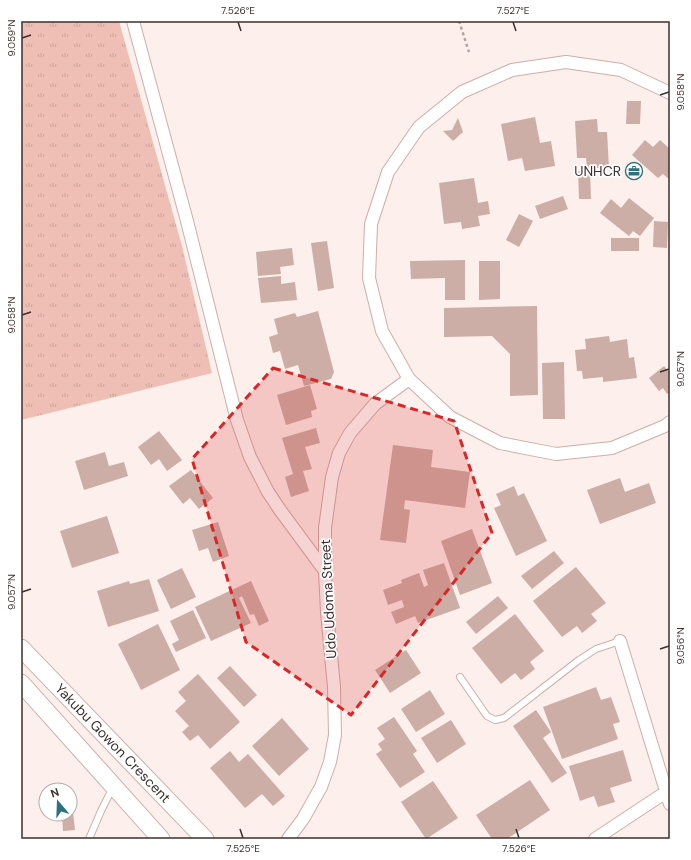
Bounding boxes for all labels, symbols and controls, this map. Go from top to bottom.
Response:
text: 7.526°E [221,4,255,17]
text: 7.527°E [497,4,530,17]
text: 9.059°N [5,20,18,56]
text: 9.058°N [674,73,687,110]
office icon: UNHCR [624,161,644,181]
place label: UNHCR [574,162,621,180]
text: 9.058°N [5,296,18,333]
text: 9.057°N [674,351,687,387]
street label: Udo Udoma Street [316,539,340,659]
text: 9.057°N [5,574,18,610]
text: 9.056°N [674,627,687,665]
street label: Yakubu Gowon Crescent [51,680,175,806]
north arrow [38,782,78,822]
text: N [49,785,61,800]
text: 7.525°E [226,842,260,855]
text: 7.526°E [502,842,536,855]

